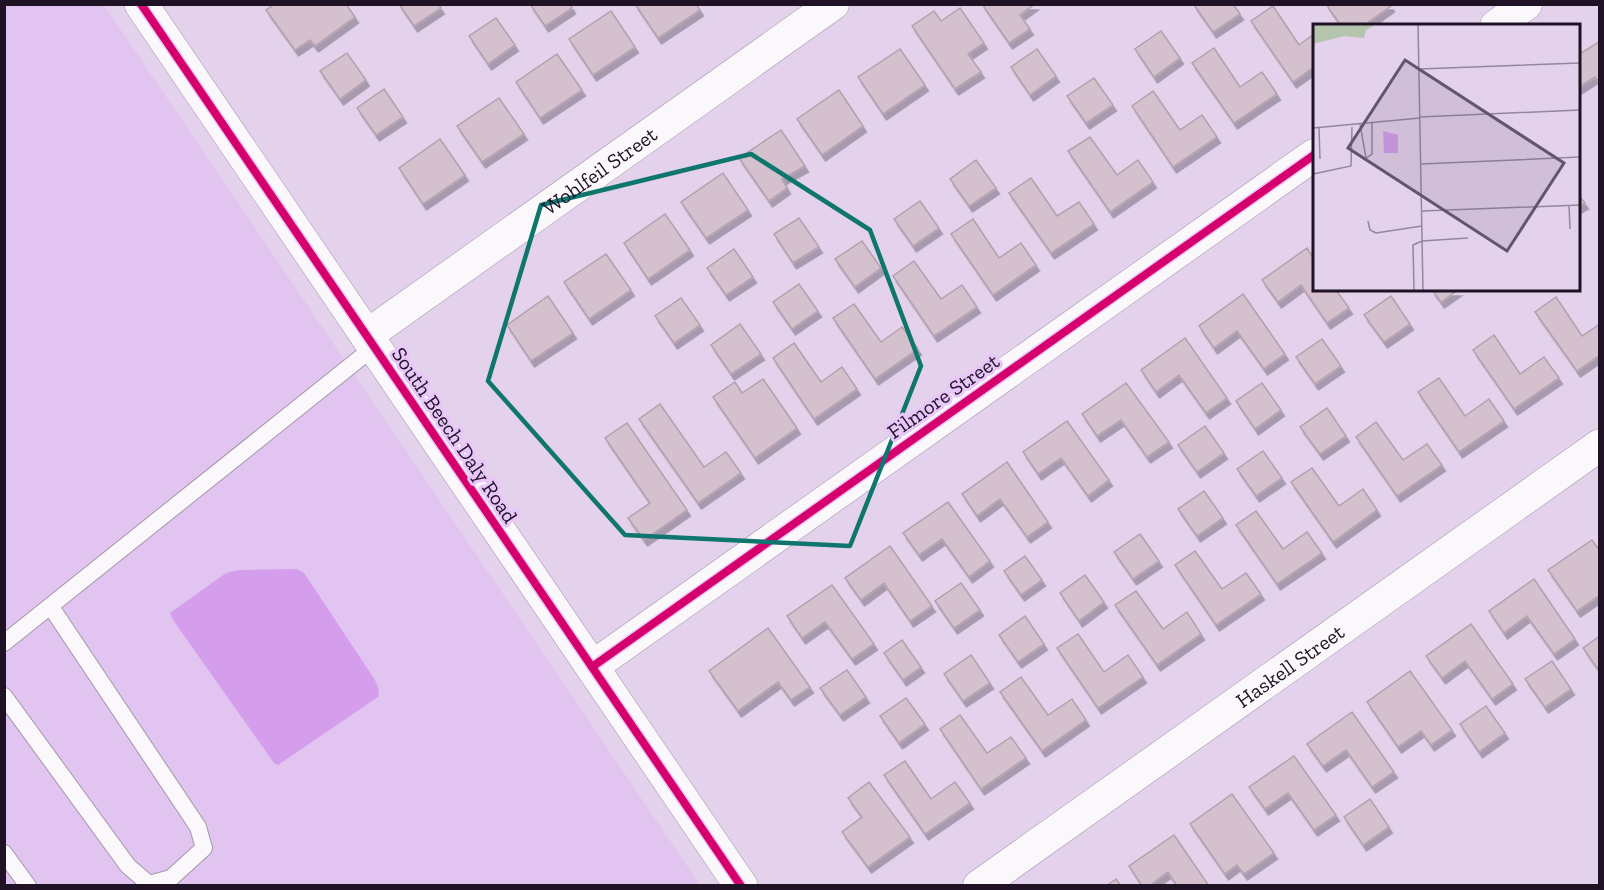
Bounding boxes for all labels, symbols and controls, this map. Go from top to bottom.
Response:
inset map [1313,24,1580,291]
street label: Wohlfeil Street [537,121,661,220]
street label: South Beech Daly Road [387,342,523,528]
street label: Filmore Street [882,348,1004,444]
street label: Haskell Street [1231,618,1349,712]

